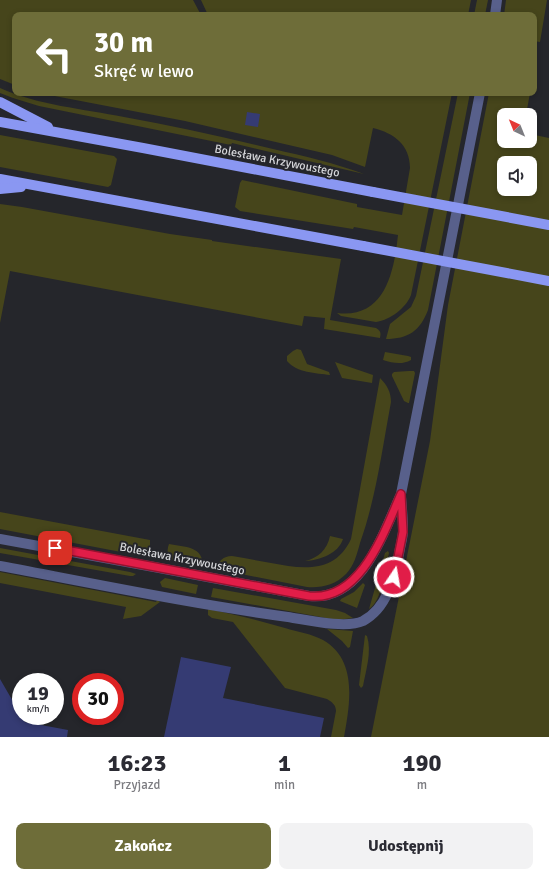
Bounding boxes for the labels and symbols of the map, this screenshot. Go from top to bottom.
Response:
north arrow [497,108,537,148]
street label: Bolesława Krzywoustego [213,141,341,181]
pin [38,531,72,565]
street label: Bolesława Krzywoustego [118,539,246,579]
position arrow [373,556,415,598]
speed limit sign: 30 [72,673,124,725]

